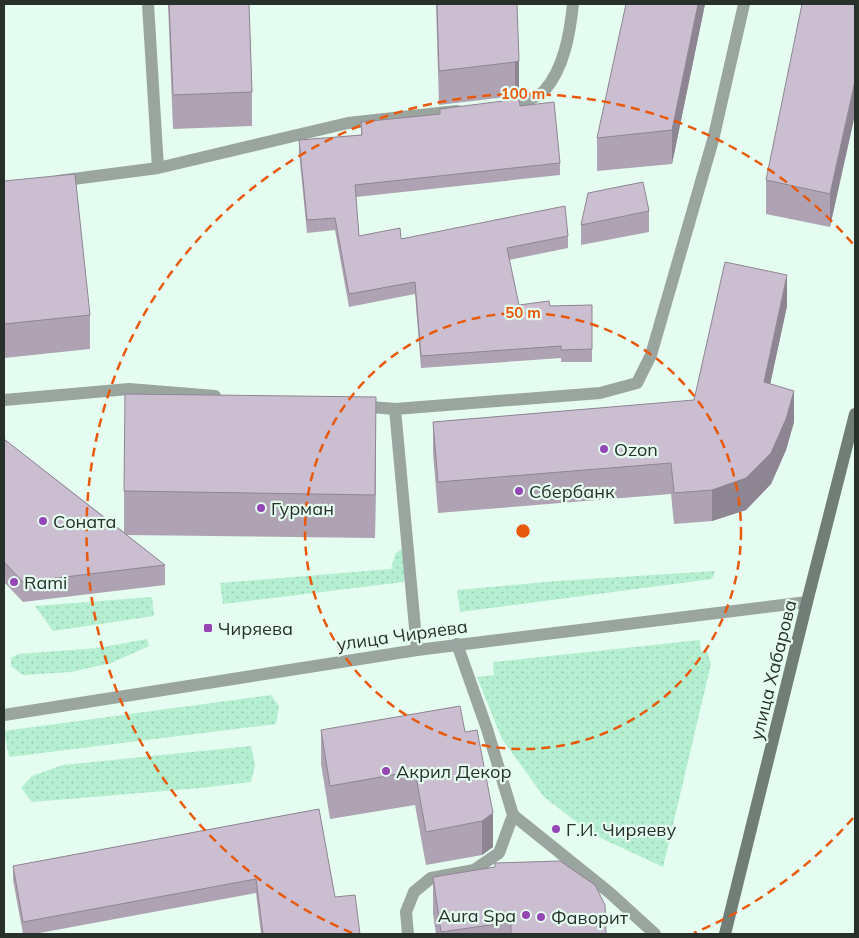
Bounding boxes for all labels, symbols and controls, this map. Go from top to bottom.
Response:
text: 100 m [501,84,545,103]
text: 50 m [505,303,541,322]
place label: Ozon [614,438,658,461]
marker: Ozon [598,443,610,455]
place label: Сбербанк [529,480,615,503]
marker: Сбербанк [513,485,525,497]
place label: Гурман [271,497,334,520]
marker: Гурман [255,502,267,514]
place label: Соната [53,510,117,533]
marker: Соната [37,515,49,527]
centre of rings [514,522,532,540]
place label: Rami [24,571,67,594]
marker: Rami [8,576,20,588]
street label: улица Хабарова [744,597,802,743]
street label: улица Чиряева [335,614,469,656]
place label: Чиряева [218,617,293,640]
marker: Чиряева [202,622,214,634]
place label: Акрил Декор [396,760,511,783]
marker: Акрил Декор [380,765,392,777]
place label: Г.И. Чиряеву [566,818,676,841]
marker: Г.И. Чиряеву [550,823,562,835]
place label: Aura Spa [438,904,516,927]
place label: Фаворит [551,906,629,929]
marker: Aura Spa [520,909,532,921]
marker: Фаворит [535,911,547,923]

